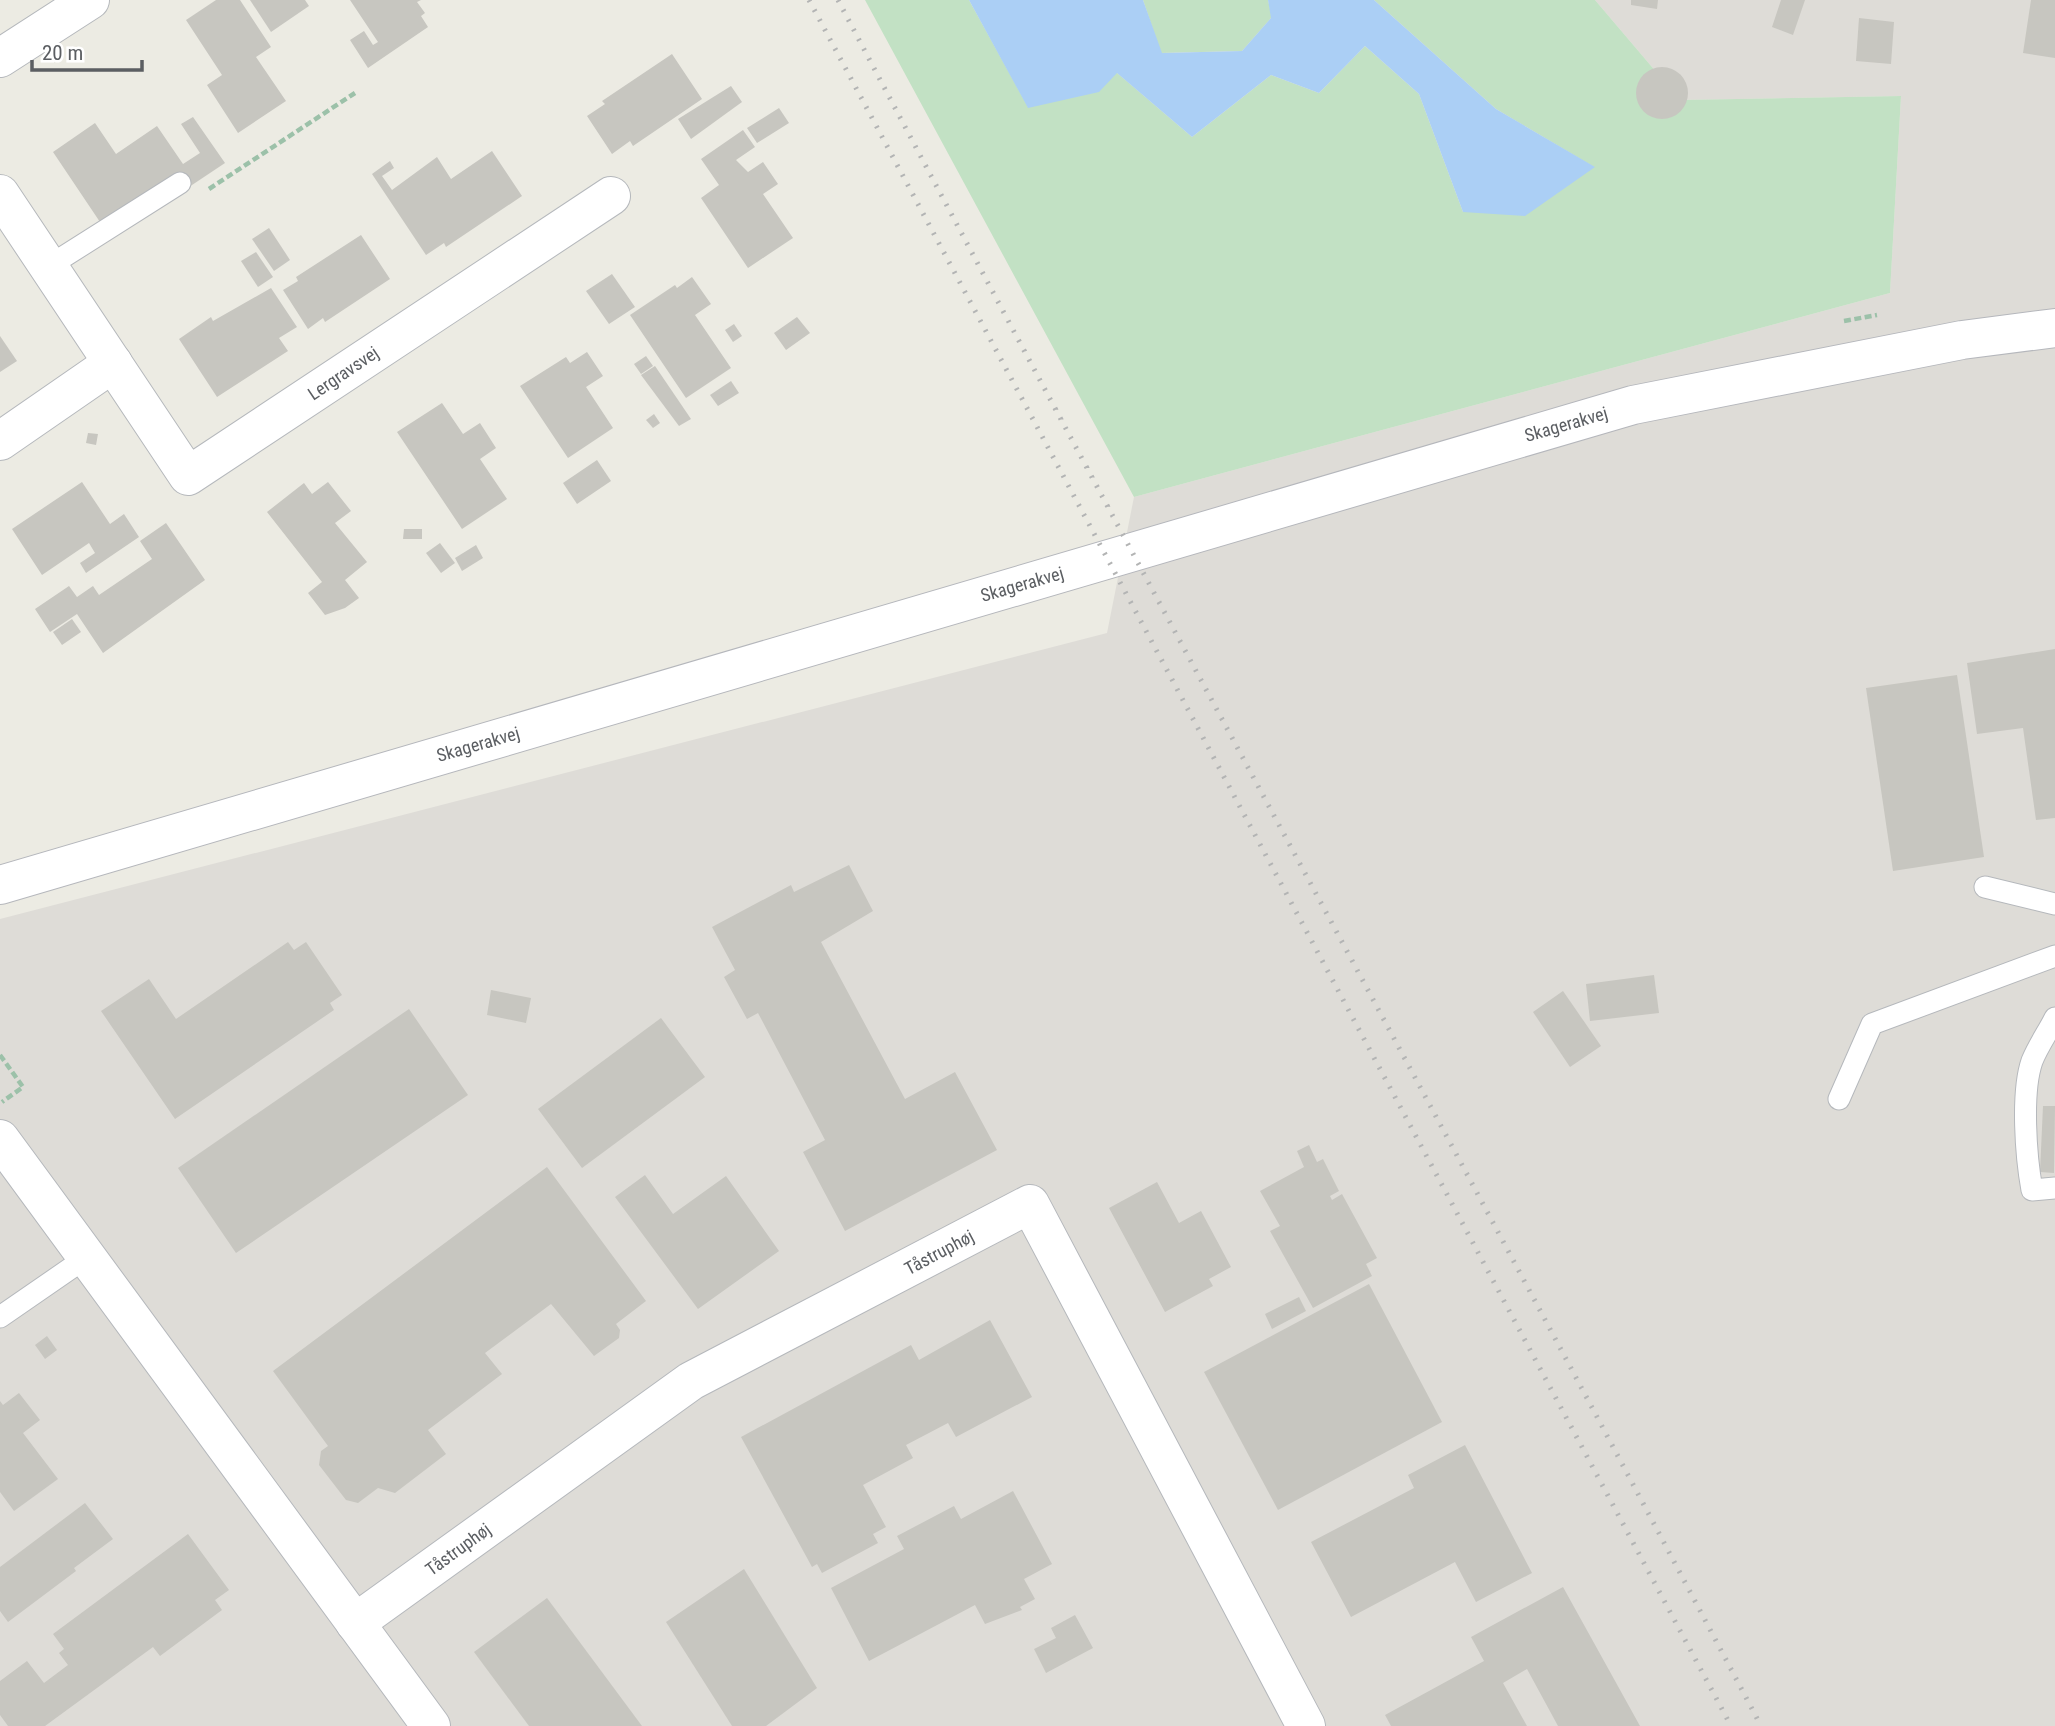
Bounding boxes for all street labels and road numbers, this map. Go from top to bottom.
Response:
street label: Lergravsvej [304,342,382,404]
street label: Skagerakvej [1522,402,1610,446]
street label: Skagerakvej [978,562,1066,606]
street label: Skagerakvej [434,722,522,766]
street label: Tåstruphøj [901,1225,977,1279]
street label: Tåstruphøj [421,1518,495,1580]

